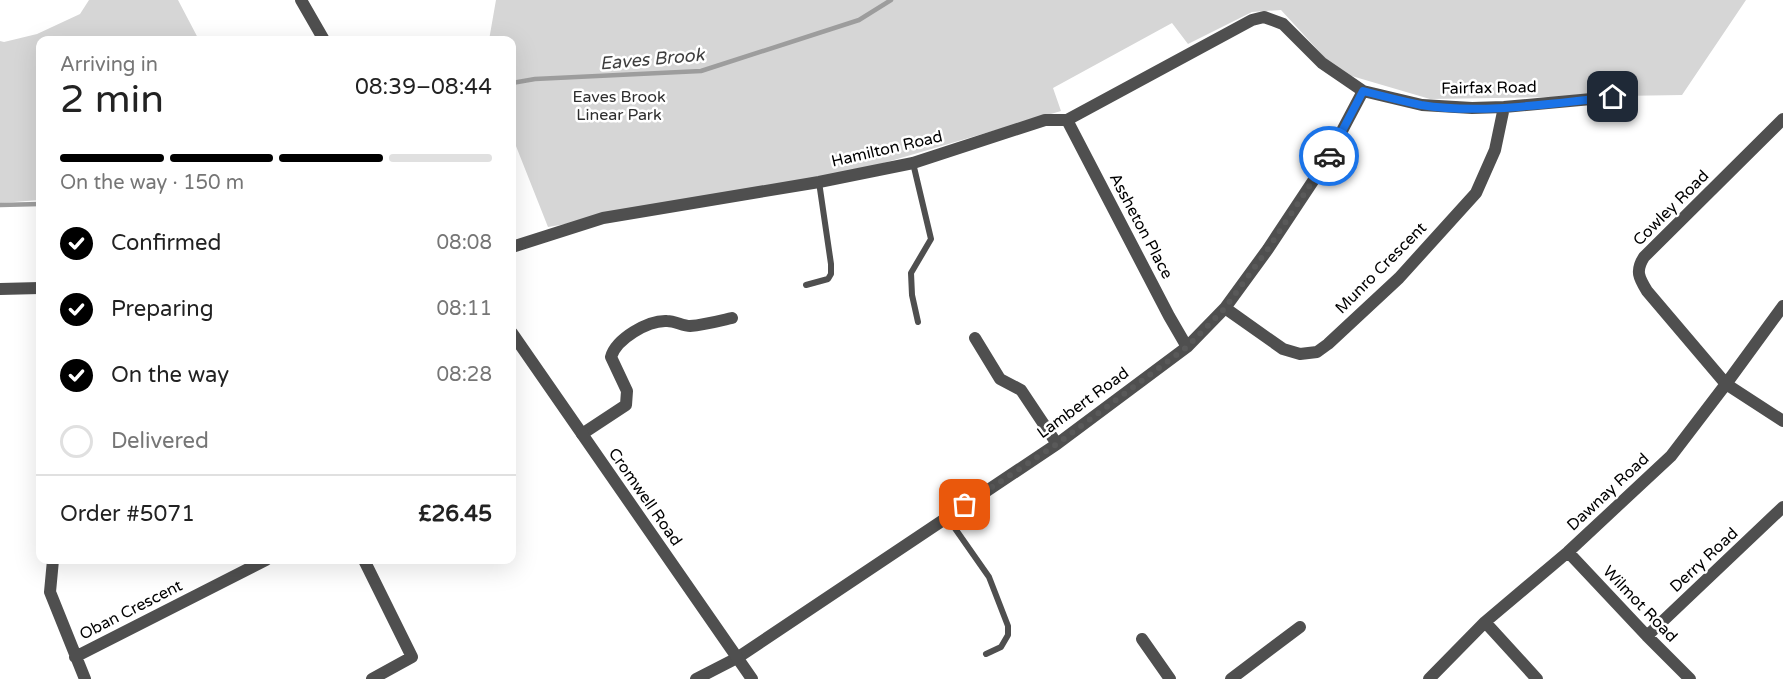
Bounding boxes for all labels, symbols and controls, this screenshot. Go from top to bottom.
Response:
water label: Eaves Brook [599,43,706,75]
text: Arriving in [60,53,158,77]
pin [1587,71,1638,122]
text: 08:39–08:44 [355,74,492,100]
text: 2 min [60,76,164,123]
street label: Fairfax Road [1441,77,1537,99]
icon: home [1596,80,1629,113]
park label: Eaves Brook Linear Park [572,87,666,125]
street label: Hamilton Road [829,126,945,172]
courier [1299,126,1359,186]
icon: car [1313,140,1346,173]
street label: Cowley Road [1629,166,1713,250]
street label: Assheton Place [1105,170,1177,282]
text: On the way · 150 m [60,171,244,195]
street label: Munro Crescent [1331,218,1431,318]
icon: check [60,227,93,260]
text: Confirmed [111,230,221,256]
text: 08:08 [437,231,492,255]
icon: check [60,293,93,326]
text: Preparing [111,296,214,322]
text: 08:11 [437,297,492,321]
icon: check [60,359,93,392]
text: On the way [111,362,229,388]
text: 08:28 [437,363,492,387]
street label: Lambert Road [1033,363,1133,443]
text: Delivered [111,428,209,454]
street label: Cromwell Road [604,444,686,550]
street label: Dawnay Road [1563,449,1653,535]
pin [939,479,990,530]
icon: bag [948,488,981,521]
text: Order #5071 [60,501,195,527]
text: £26.45 [418,501,492,527]
street label: Derry Road [1666,523,1742,597]
street label: Wilmot Road [1598,562,1682,646]
street label: Oban Crescent [76,576,186,644]

